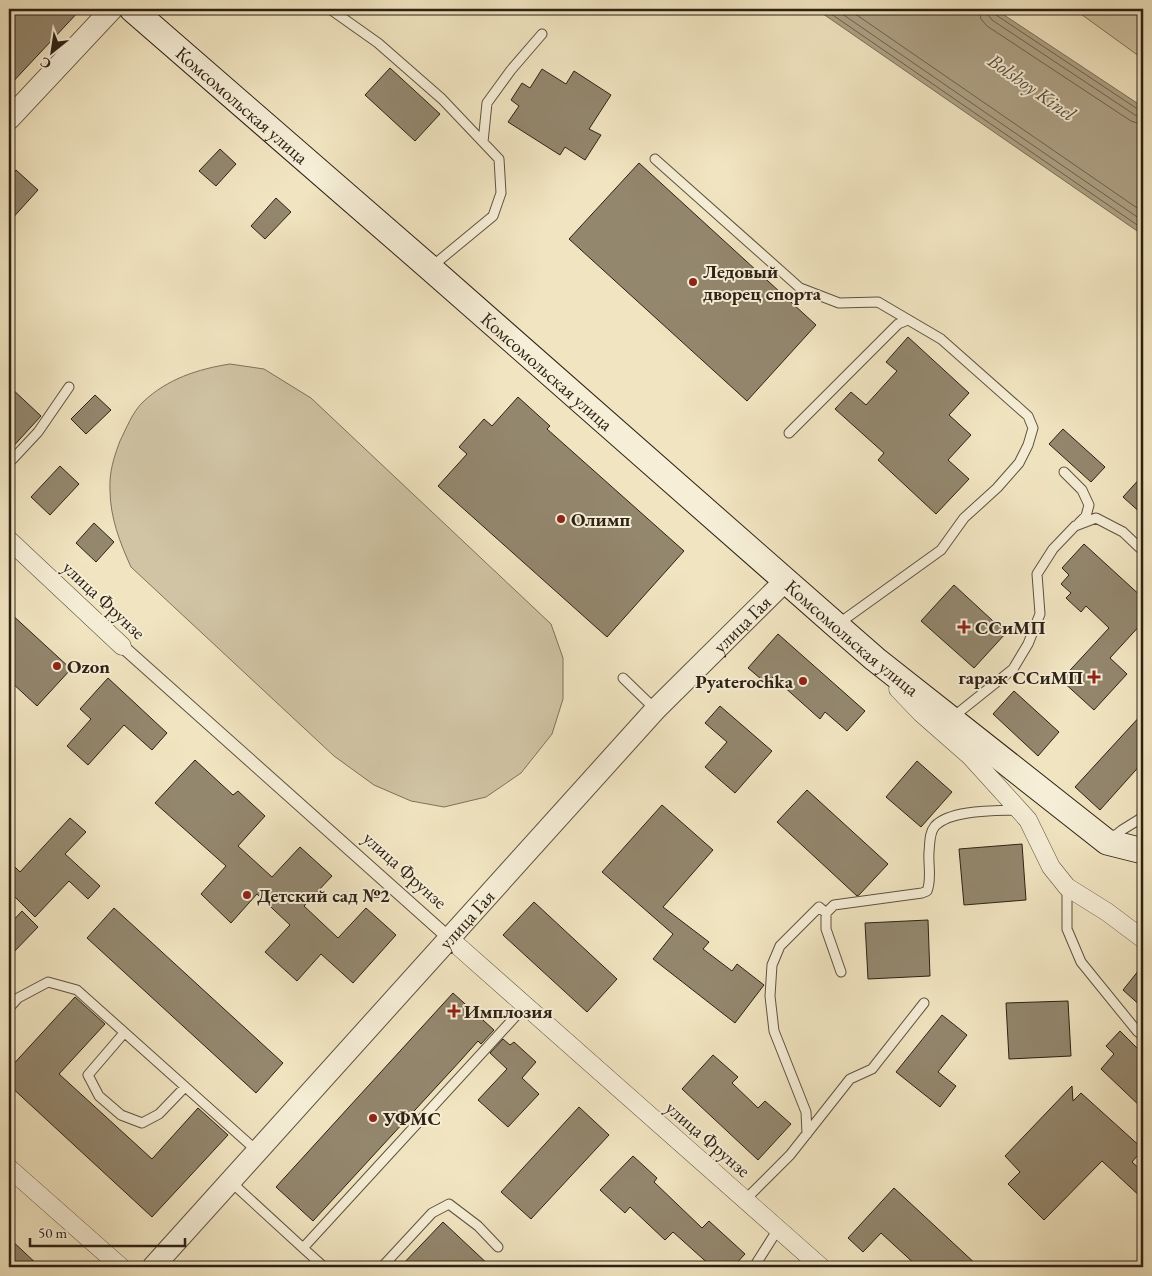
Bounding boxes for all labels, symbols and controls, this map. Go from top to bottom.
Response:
north arrow [28,28,78,78]
street label: Комсомольская улица [171,40,314,170]
water label: Bolshoy Kinel [982,47,1082,127]
text: С [37,53,54,74]
place label: Ледовый дворец спорта [703,259,822,306]
marker: Ледовый дворец спорта [687,276,699,288]
street label: Комсомольская улица [476,306,619,436]
place label: Олимп [571,507,630,532]
marker: Олимп [555,513,567,525]
street label: улица Фрунзе [57,555,151,645]
street label: Комсомольская улица [780,574,925,702]
street label: улица Гая [707,589,776,658]
place label: ССиМП [975,615,1046,640]
marker: ССиМП [957,620,971,634]
place label: Ozon [67,654,110,679]
marker: Ozon [51,660,63,672]
place label: гараж ССиМП [958,665,1083,690]
place label: Pyaterochka [695,669,794,694]
marker: гараж ССиМП [1087,670,1101,684]
marker: Pyaterochka [797,675,809,687]
street label: улица Фрунзе [358,826,452,914]
place label: Детский сад №2 [257,883,390,908]
street label: улица Гая [433,884,500,955]
marker: Детский сад №2 [241,889,253,901]
place label: Имплозия [464,999,553,1024]
marker: Имплозия [448,1005,460,1017]
street label: улица Фрунзе [660,1095,756,1183]
place label: УФМС [382,1106,441,1131]
marker: УФМС [367,1112,379,1124]
scale bar [30,1216,185,1248]
text: 50 m [38,1223,67,1242]

